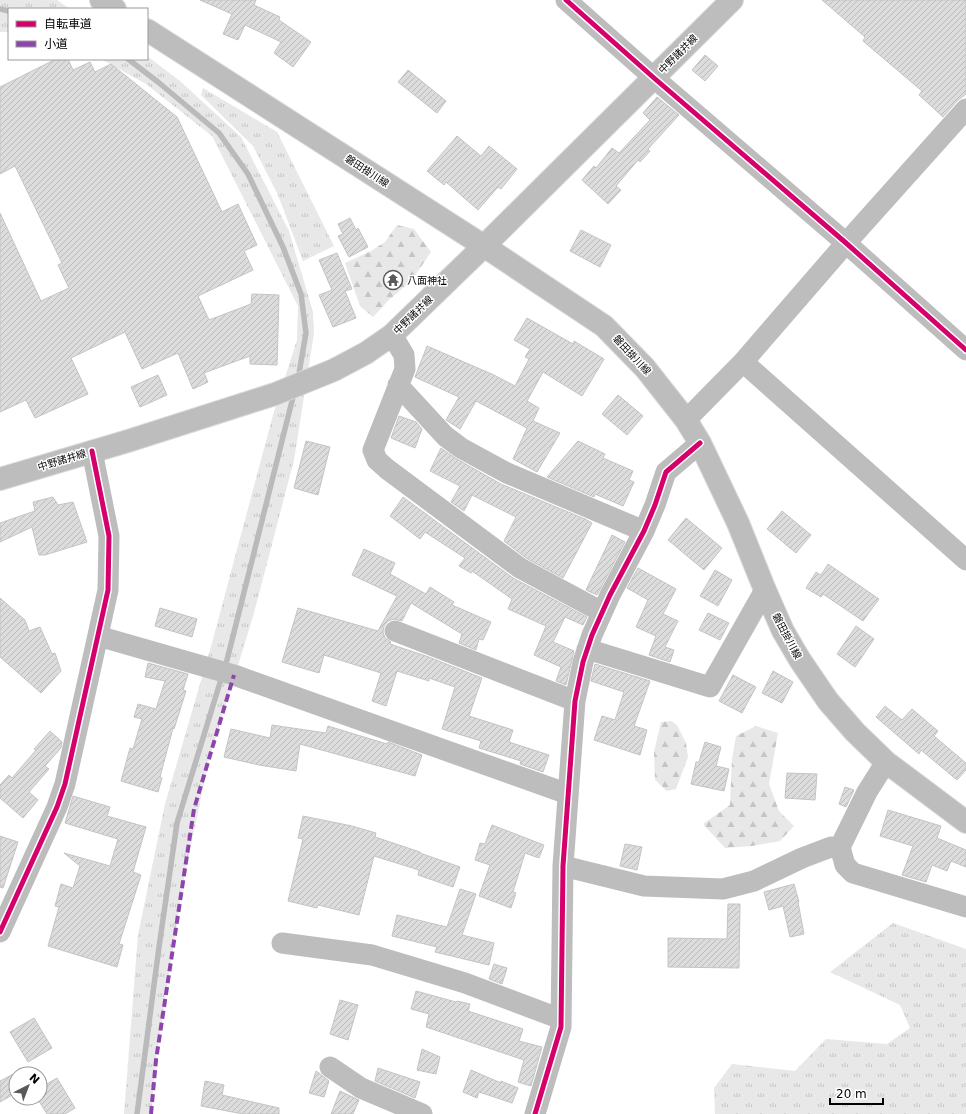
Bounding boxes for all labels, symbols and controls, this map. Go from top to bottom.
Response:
legend [8,8,148,60]
text: 自転車道 [44,17,92,31]
street label: 中野諸井線 [656,32,700,76]
text: 小道 [44,37,68,51]
street label: 磐田掛川線 [343,153,391,189]
temple icon: 八面神社 [382,269,404,291]
place label: 八面神社 [407,275,447,286]
street label: 中野諸井線 [391,294,435,336]
street label: 磐田掛川線 [611,333,653,377]
street label: 中野諸井線 [36,447,88,473]
street label: 磐田掛川線 [770,611,804,661]
north arrow [8,1066,48,1106]
text: N [27,1071,42,1087]
scale bar [830,1080,883,1106]
text: 20 m [836,1087,867,1101]

